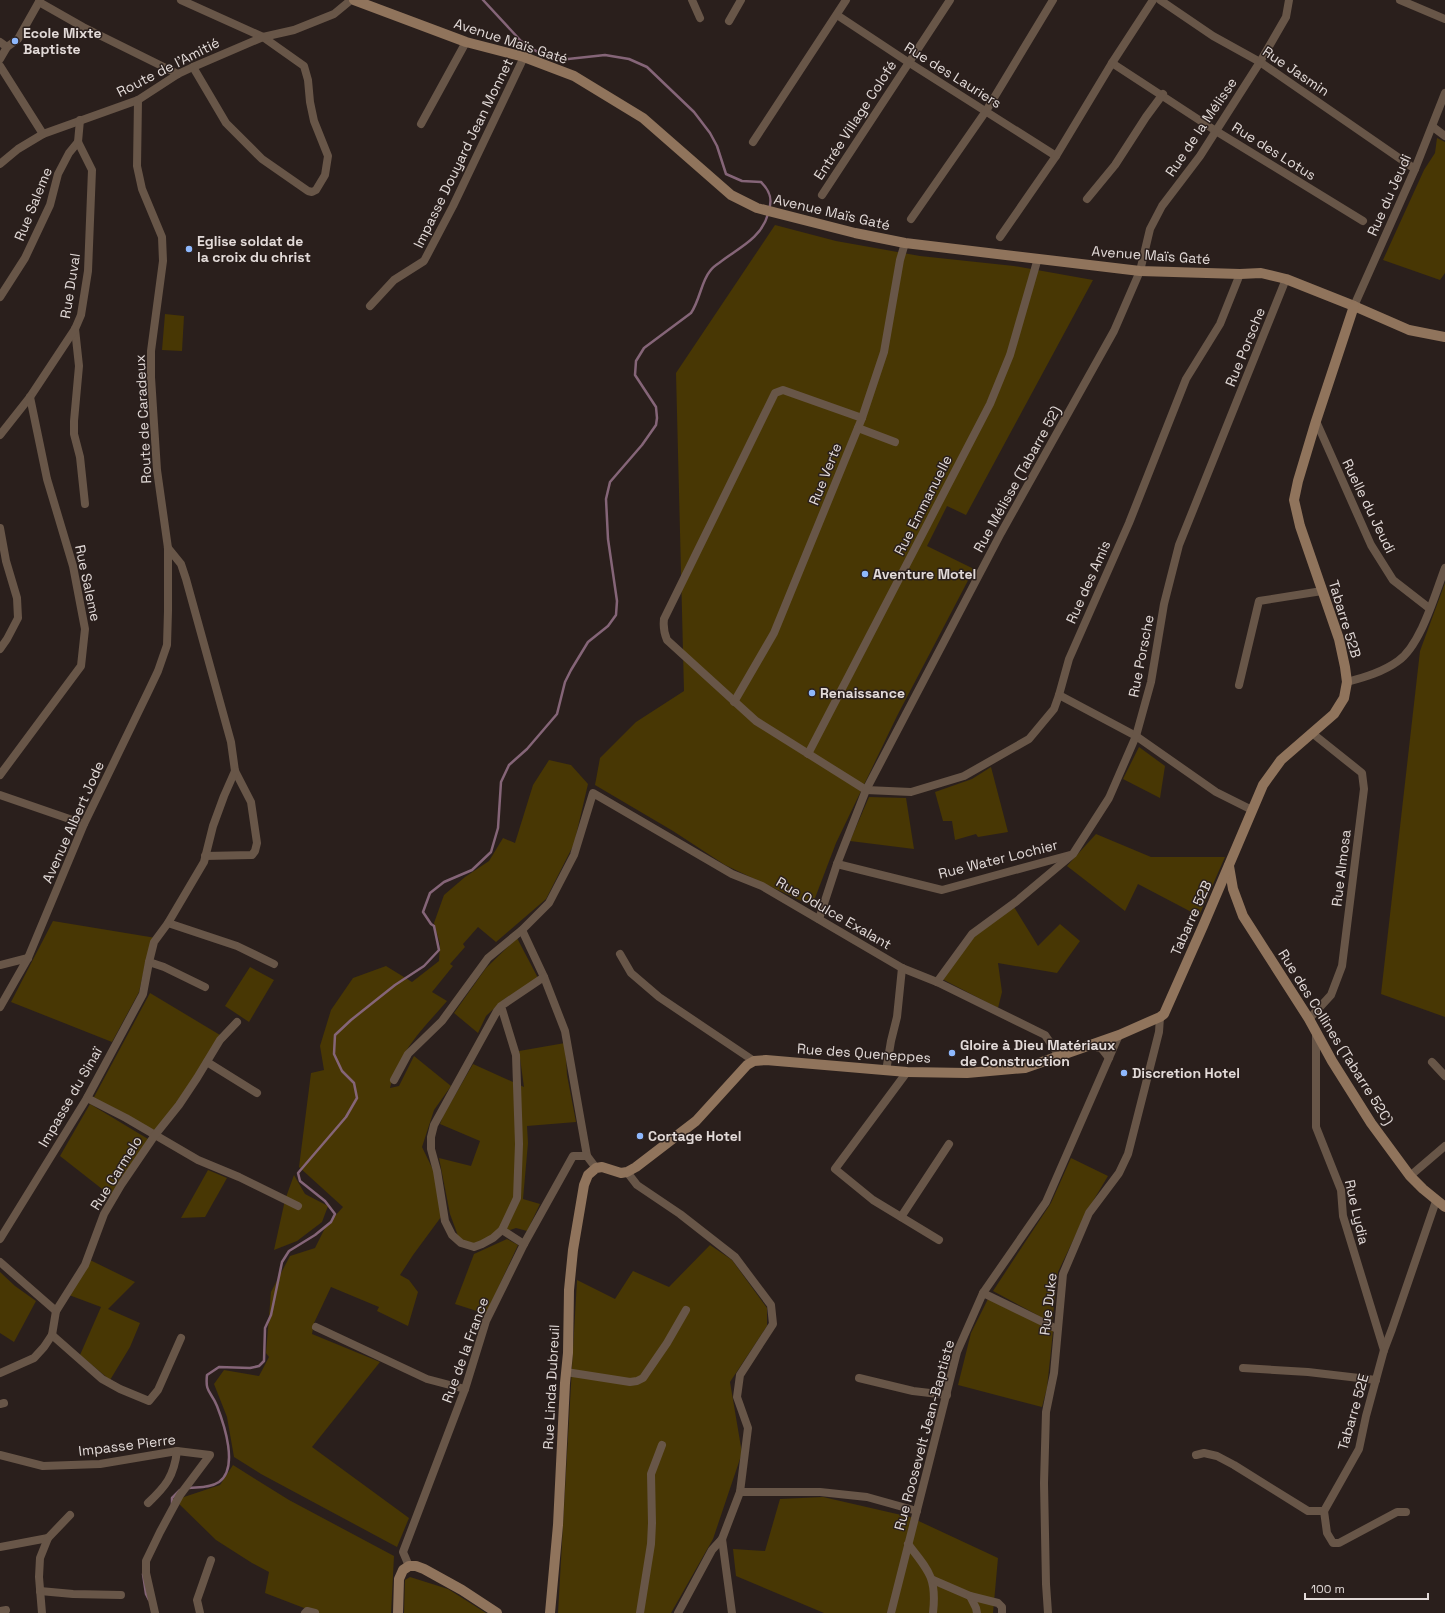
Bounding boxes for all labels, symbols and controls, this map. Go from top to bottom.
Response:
street label: Avenue Maïs Gaté [452,14,570,68]
place label: Ecole Mixte Baptiste [23,24,101,58]
street label: Route de l'Amitié [113,33,223,101]
marker: Ecole Mixte Baptiste [10,36,20,46]
street label: Rue des Lauriers [901,38,1005,112]
street label: Rue Jasmin [1259,42,1333,100]
street label: Impasse Douyard Jean Monnet [409,55,517,251]
street label: Entrée Village Colofé [810,57,900,183]
street label: Rue de la Mélisse [1161,74,1241,180]
street label: Rue des Lotus [1229,118,1319,184]
street label: Rue du Jeudi [1363,151,1415,239]
street label: Rue Saleme [10,164,56,244]
street label: Avenue Maïs Gaté [772,190,892,234]
place label: Eglise soldat de la croix du christ [197,232,311,266]
street label: Avenue Maïs Gaté [1091,242,1211,268]
marker: Eglise soldat de la croix du christ [184,244,194,254]
street label: Rue Duval [56,252,84,320]
street label: Rue Porsche [1221,305,1269,389]
street label: Route de Caradeux [131,354,155,484]
street label: Rue Mélisse (Tabarre 52) [969,403,1065,555]
street label: Rue Verte [804,440,846,508]
street label: Rue Emmanuelle [890,452,956,558]
street label: Ruelle du Jeudi [1338,456,1400,556]
street label: Rue des Amis [1062,538,1114,626]
street label: Rue Saleme [71,543,105,623]
place label: Aventure Motel [873,565,976,583]
marker: Aventure Motel [860,569,870,579]
street label: Tabarre 52B [1325,578,1365,660]
street label: Rue Porsche [1124,613,1158,699]
place label: Renaissance [820,684,905,702]
marker: Renaissance [807,688,817,698]
street label: Avenue Albert Jode [38,758,108,886]
street label: Rue Almosa [1327,828,1355,908]
street label: Rue Water Lochier [936,835,1060,883]
street label: Rue Odulce Exalant [773,873,895,953]
street label: Tabarre 52B [1166,878,1216,958]
street label: Rue des Collines (Tabarre 52C) [1274,946,1398,1128]
place label: Gloire à Dieu Matériaux de Construction [960,1036,1115,1070]
street label: Rue des Queneppes [796,1039,932,1067]
street label: Impasse du Sinaï [34,1043,106,1150]
marker: Gloire à Dieu Matériaux de Construction [947,1048,957,1058]
place label: Discretion Hotel [1132,1064,1240,1082]
marker: Discretion Hotel [1119,1068,1129,1078]
place label: Cortage Hotel [648,1127,742,1145]
marker: Cortage Hotel [635,1131,645,1141]
street label: Rue Carmelo [86,1133,146,1213]
street label: Rue Lydia [1341,1178,1373,1246]
street label: Rue Duke [1035,1272,1061,1336]
street label: Rue de la France [438,1295,492,1405]
street label: Rue Linda Dubreuil [539,1324,563,1450]
street label: Rue Roosevelt Jean-Baptiste [890,1338,958,1532]
street label: Tabarre 52E [1333,1371,1373,1452]
street label: Impasse Pierre [77,1430,177,1460]
scale bar [1305,1575,1428,1601]
text: 100 m [1311,1581,1345,1597]

